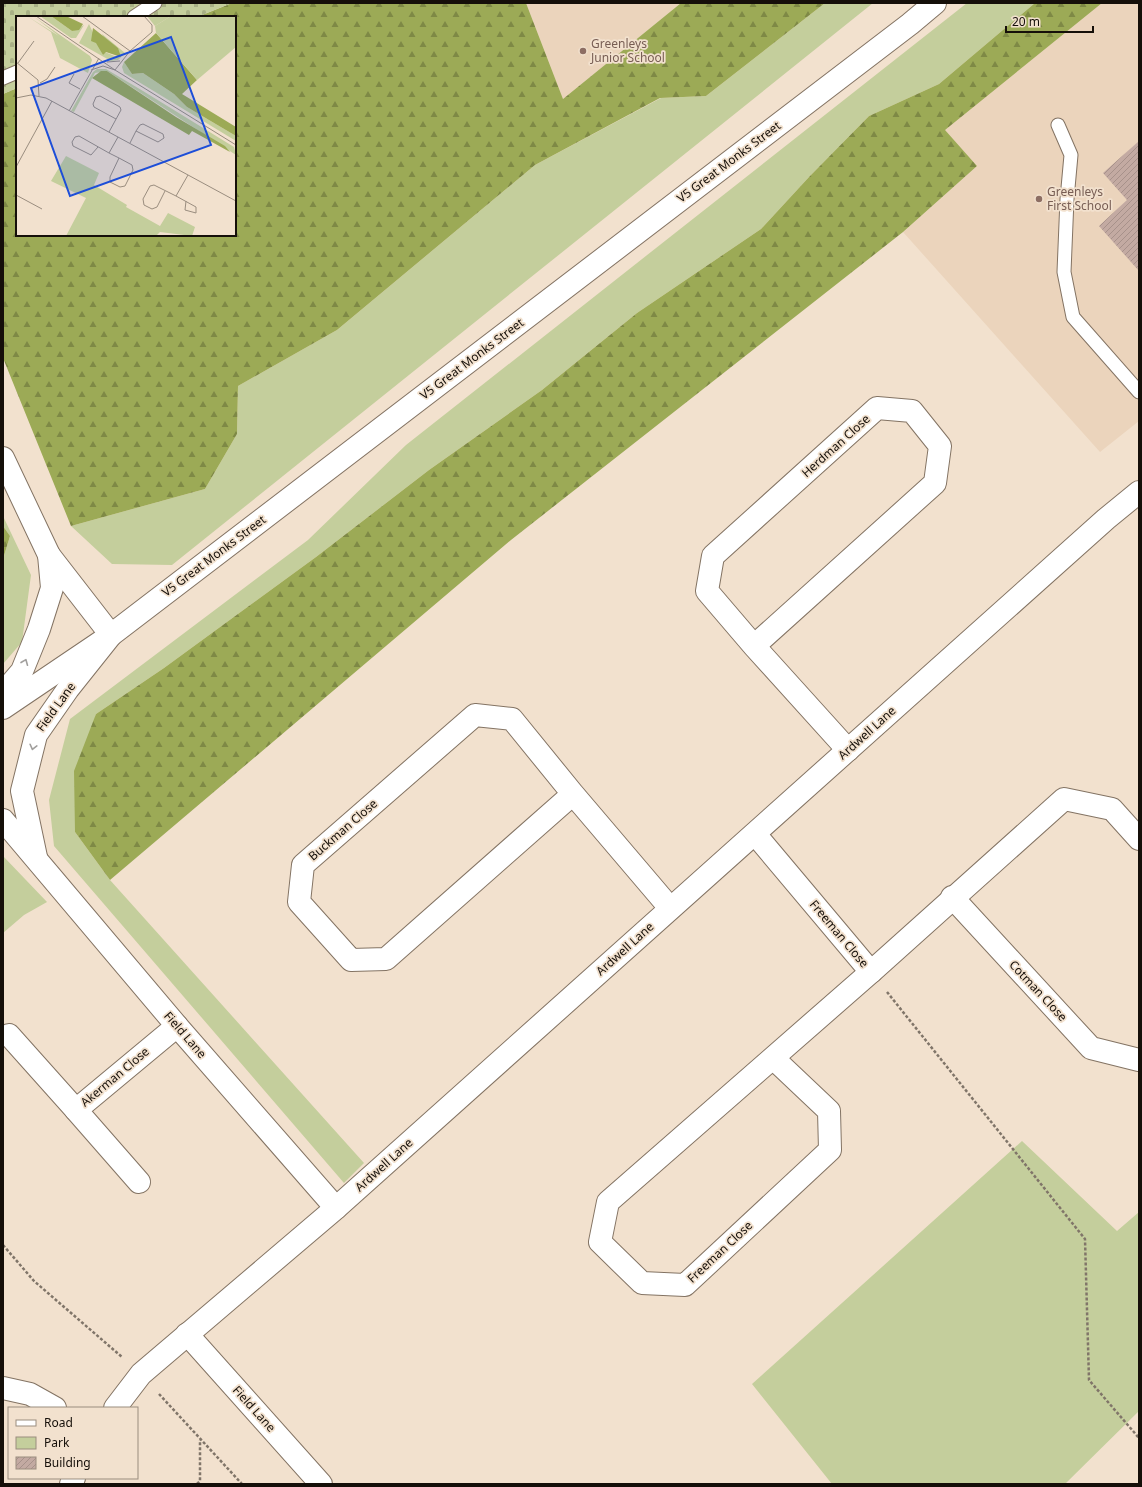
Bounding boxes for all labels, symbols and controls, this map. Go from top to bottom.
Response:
scale bar [1006,8,1093,34]
text: 20 m [1012,13,1040,30]
inset map [16,16,236,236]
place label: Greenleys Junior School [590,35,665,66]
marker: Greenleys Junior School [578,46,588,56]
street label: V5 Great Monks Street [673,117,785,206]
place label: Greenleys First School [1047,183,1112,214]
marker: Greenleys First School [1034,194,1044,204]
street label: V5 Great Monks Street [416,314,528,403]
street label: Herdman Close [798,410,874,481]
street label: V5 Great Monks Street [158,511,270,600]
one-way arrow [21,658,29,665]
street label: Field Lane [32,679,79,735]
street label: Ardwell Lane [834,702,899,763]
one-way arrow [29,743,38,750]
street label: Buckman Close [305,795,381,864]
street label: Freeman Close [806,896,873,971]
street label: Ardwell Lane [592,918,657,979]
street label: Cotman Close [1006,956,1071,1025]
street label: Field Lane [160,1008,211,1062]
street label: Akerman Close [77,1043,153,1110]
street label: Ardwell Lane [351,1134,416,1195]
street label: Freeman Close [683,1217,756,1286]
street label: Field Lane [229,1382,280,1436]
legend [8,1407,138,1479]
text: Road [44,1414,73,1431]
text: Park [44,1434,70,1451]
text: Building [44,1454,91,1471]

